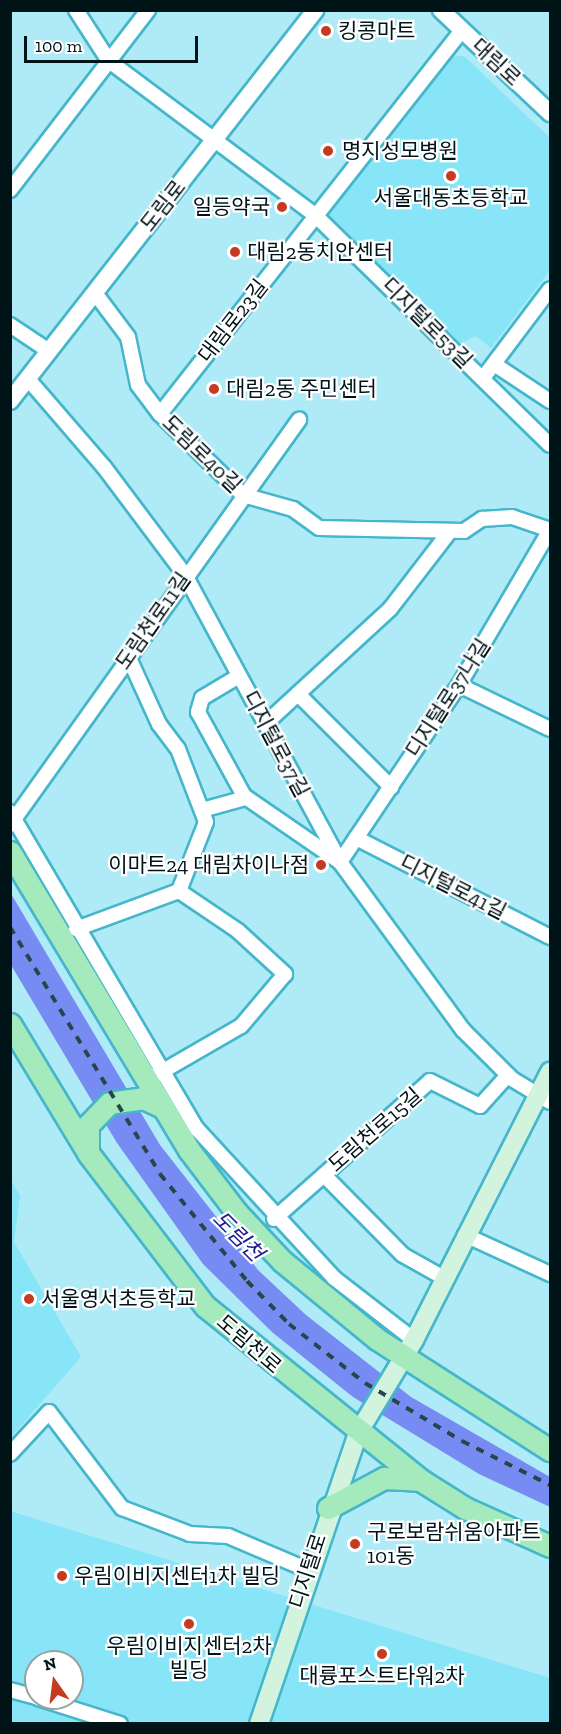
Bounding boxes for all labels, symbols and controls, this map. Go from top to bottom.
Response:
place label: 킹콩마트 [338,18,415,44]
scale bar [27,24,201,62]
marker: 킹콩마트 [319,24,333,38]
street label: 대림로 [466,33,526,91]
text: 100 m [35,35,82,57]
place label: 명지성모병원 [342,138,458,164]
marker: 명지성모병원 [319,142,337,160]
marker: 서울대동초등학교 [444,169,458,183]
street label: 도림로 [135,175,191,237]
place label: 서울대동초등학교 [374,185,528,211]
place label: 일등약국 [193,194,270,220]
marker: 일등약국 [275,200,289,214]
place label: 대림2동치안센터 [247,239,393,265]
marker: 대림2동치안센터 [228,245,242,259]
street label: 디지털로53길 [377,273,477,373]
street label: 대림로23길 [193,274,273,368]
place label: 대림2동 주민센터 [226,376,377,402]
marker: 대림2동 주민센터 [207,382,221,396]
street label: 도림로40길 [157,410,247,498]
street label: 도림천로11길 [110,568,196,674]
street label: 디지털로37나길 [400,634,496,762]
street label: 디지털로37길 [237,687,315,801]
street label: 디지털로41길 [396,849,510,925]
place label: 이마트24 대림차이나점 [108,852,309,878]
marker: 이마트24 대림차이나점 [314,858,328,872]
street label: 도림천로15길 [323,1083,427,1177]
water label: 도림천 [207,1205,269,1267]
place label: 서울영서초등학교 [41,1286,196,1312]
marker: 서울영서초등학교 [22,1292,36,1306]
street label: 도림천로 [212,1309,286,1379]
place label: 구로보람쉬움아파트 101동 [367,1519,541,1569]
street label: 디지털로 [284,1530,332,1612]
marker: 구로보람쉬움아파트 101동 [348,1537,362,1551]
place label: 우림이비지센터1차 빌딩 [74,1563,280,1589]
marker: 우림이비지센터1차 빌딩 [55,1569,69,1583]
marker: 우림이비지센터2차 빌딩 [182,1617,196,1631]
place label: 우림이비지센터2차 빌딩 [106,1633,272,1683]
marker: 대륭포스트타워2차 [375,1647,389,1661]
north arrow [24,1650,84,1710]
text: N [42,1653,58,1675]
place label: 대륭포스트타워2차 [299,1663,465,1689]

